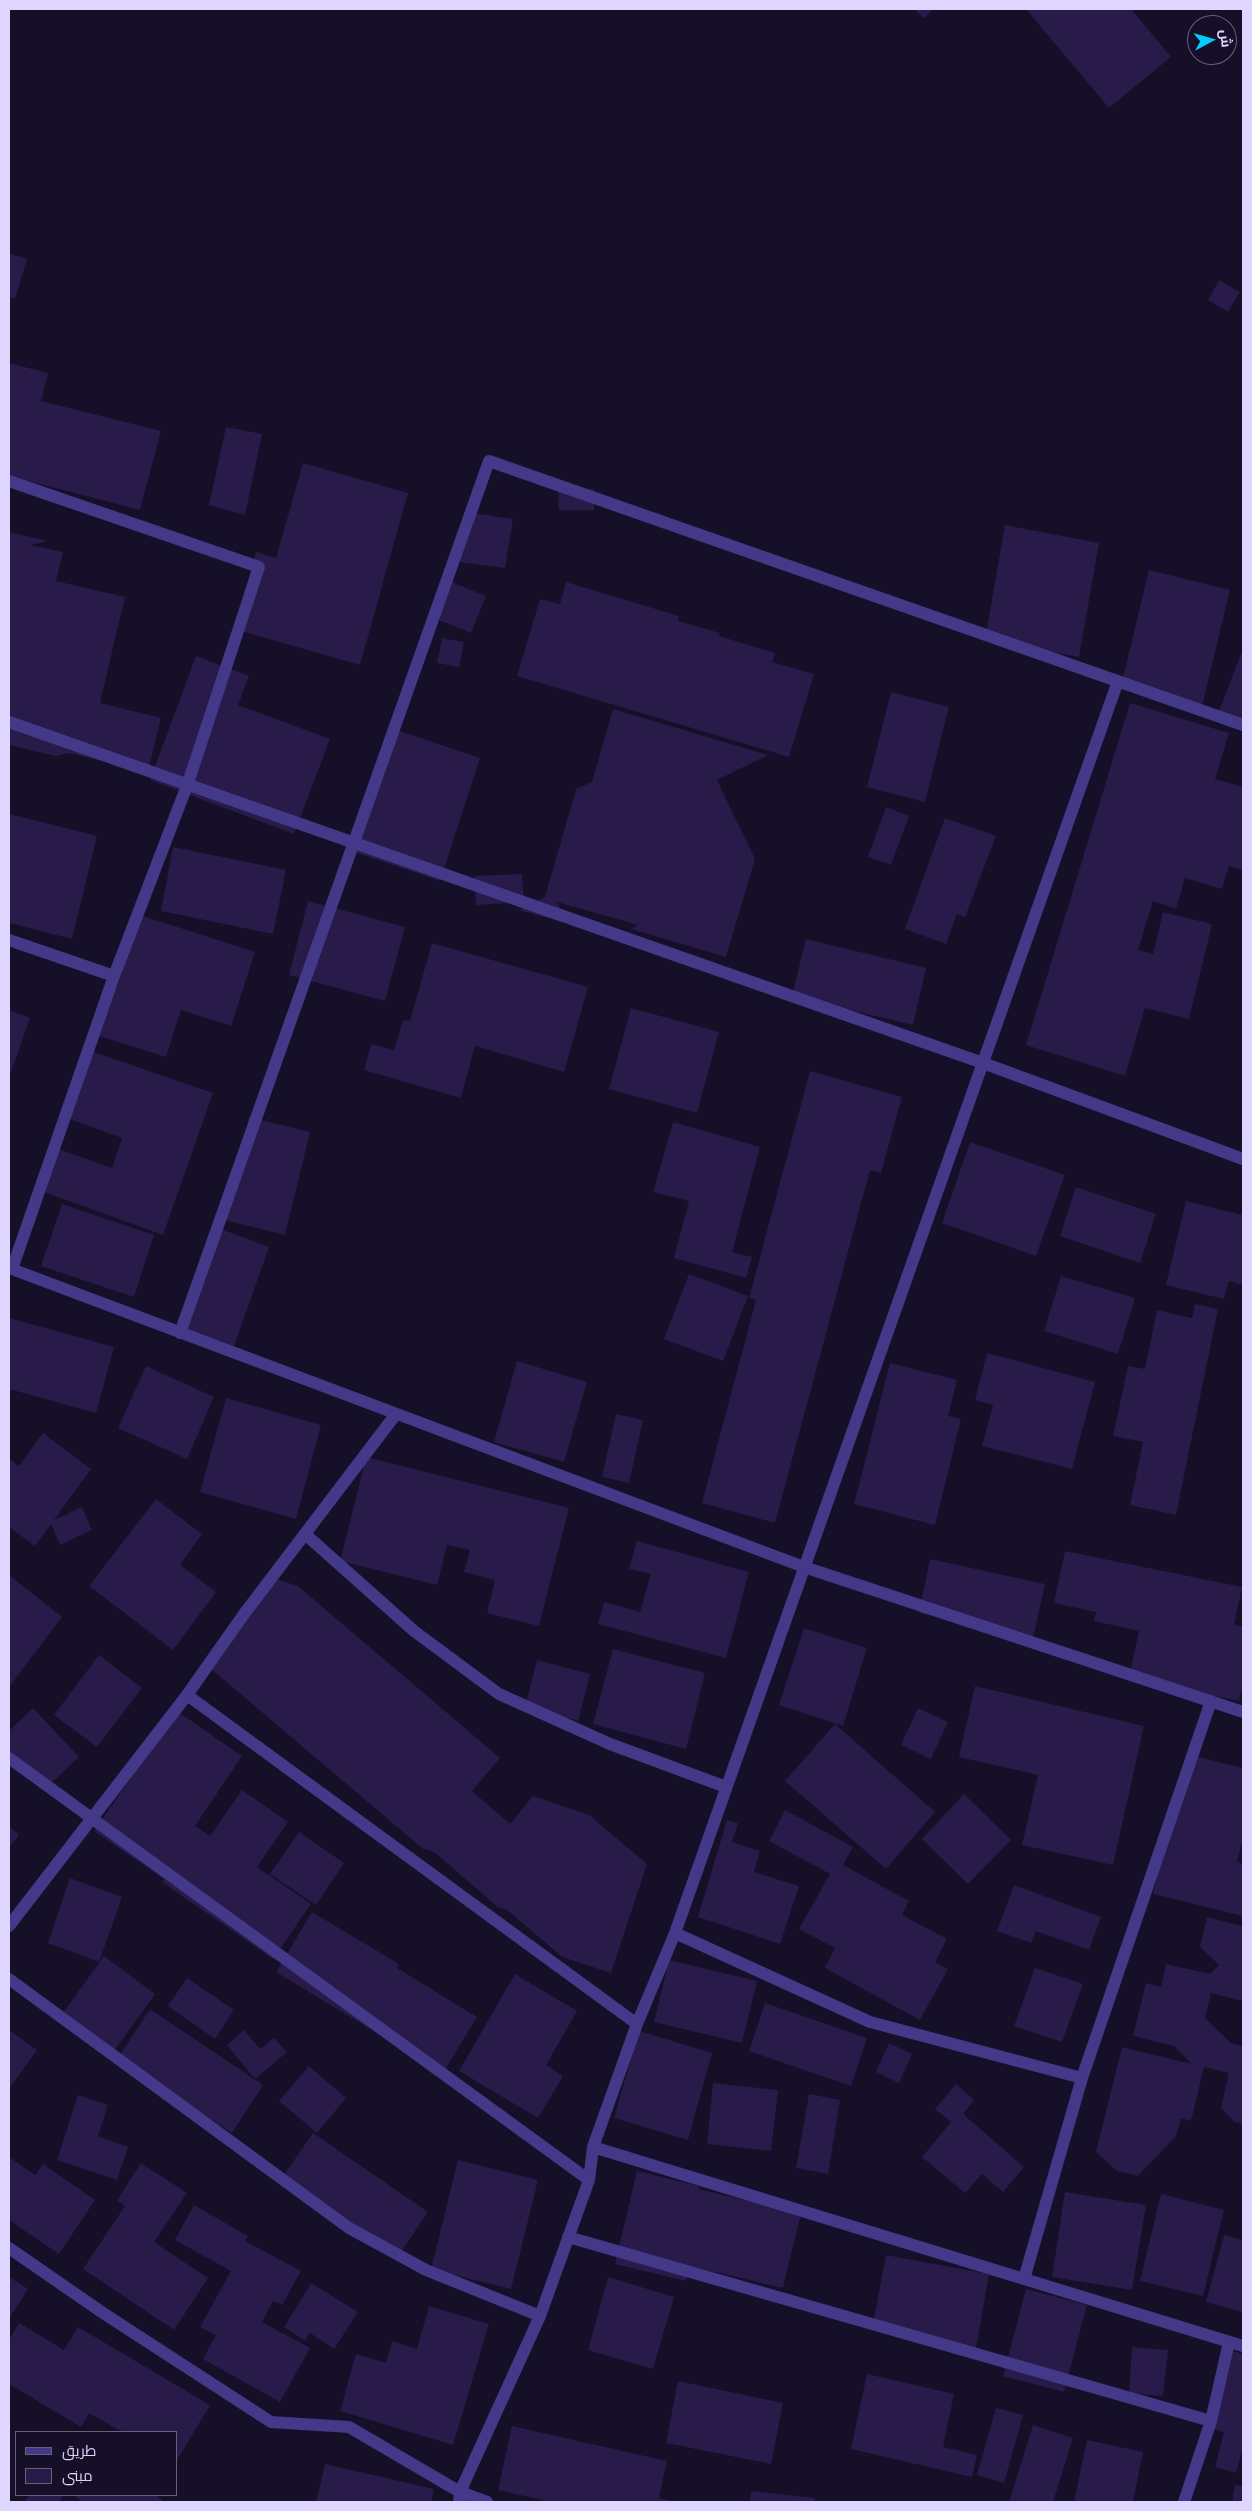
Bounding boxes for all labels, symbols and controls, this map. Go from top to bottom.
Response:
north arrow [1187,15,1237,65]
text: ش [1215,28,1238,49]
legend [15,2431,178,2496]
text: طريق [62,2439,96,2462]
text: مبنى [62,2464,93,2487]

